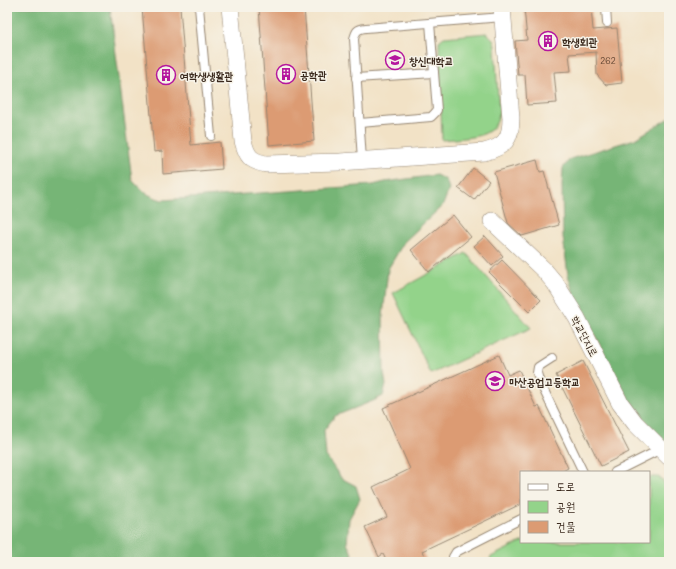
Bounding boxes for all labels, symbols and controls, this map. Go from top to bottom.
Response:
building icon: 학생회관 [537,30,559,52]
place label: 학생회관 [562,34,598,49]
school or university icon: 창신대학교 [384,49,406,71]
place label: 창신대학교 [409,53,453,68]
house number: 262 [600,55,616,66]
building icon: 공학관 [275,63,297,85]
building icon: 여학생생활관 [155,64,177,86]
place label: 공학관 [300,67,327,82]
place label: 여학생생활관 [180,68,233,83]
street label: 학교단지로 [568,313,602,359]
school or university icon: 마산공업고등학교 [484,370,506,392]
place label: 마산공업고등학교 [509,374,580,389]
legend [520,471,650,543]
text: 도로 [556,478,575,494]
text: 공원 [556,498,575,514]
text: 건물 [556,518,576,534]

